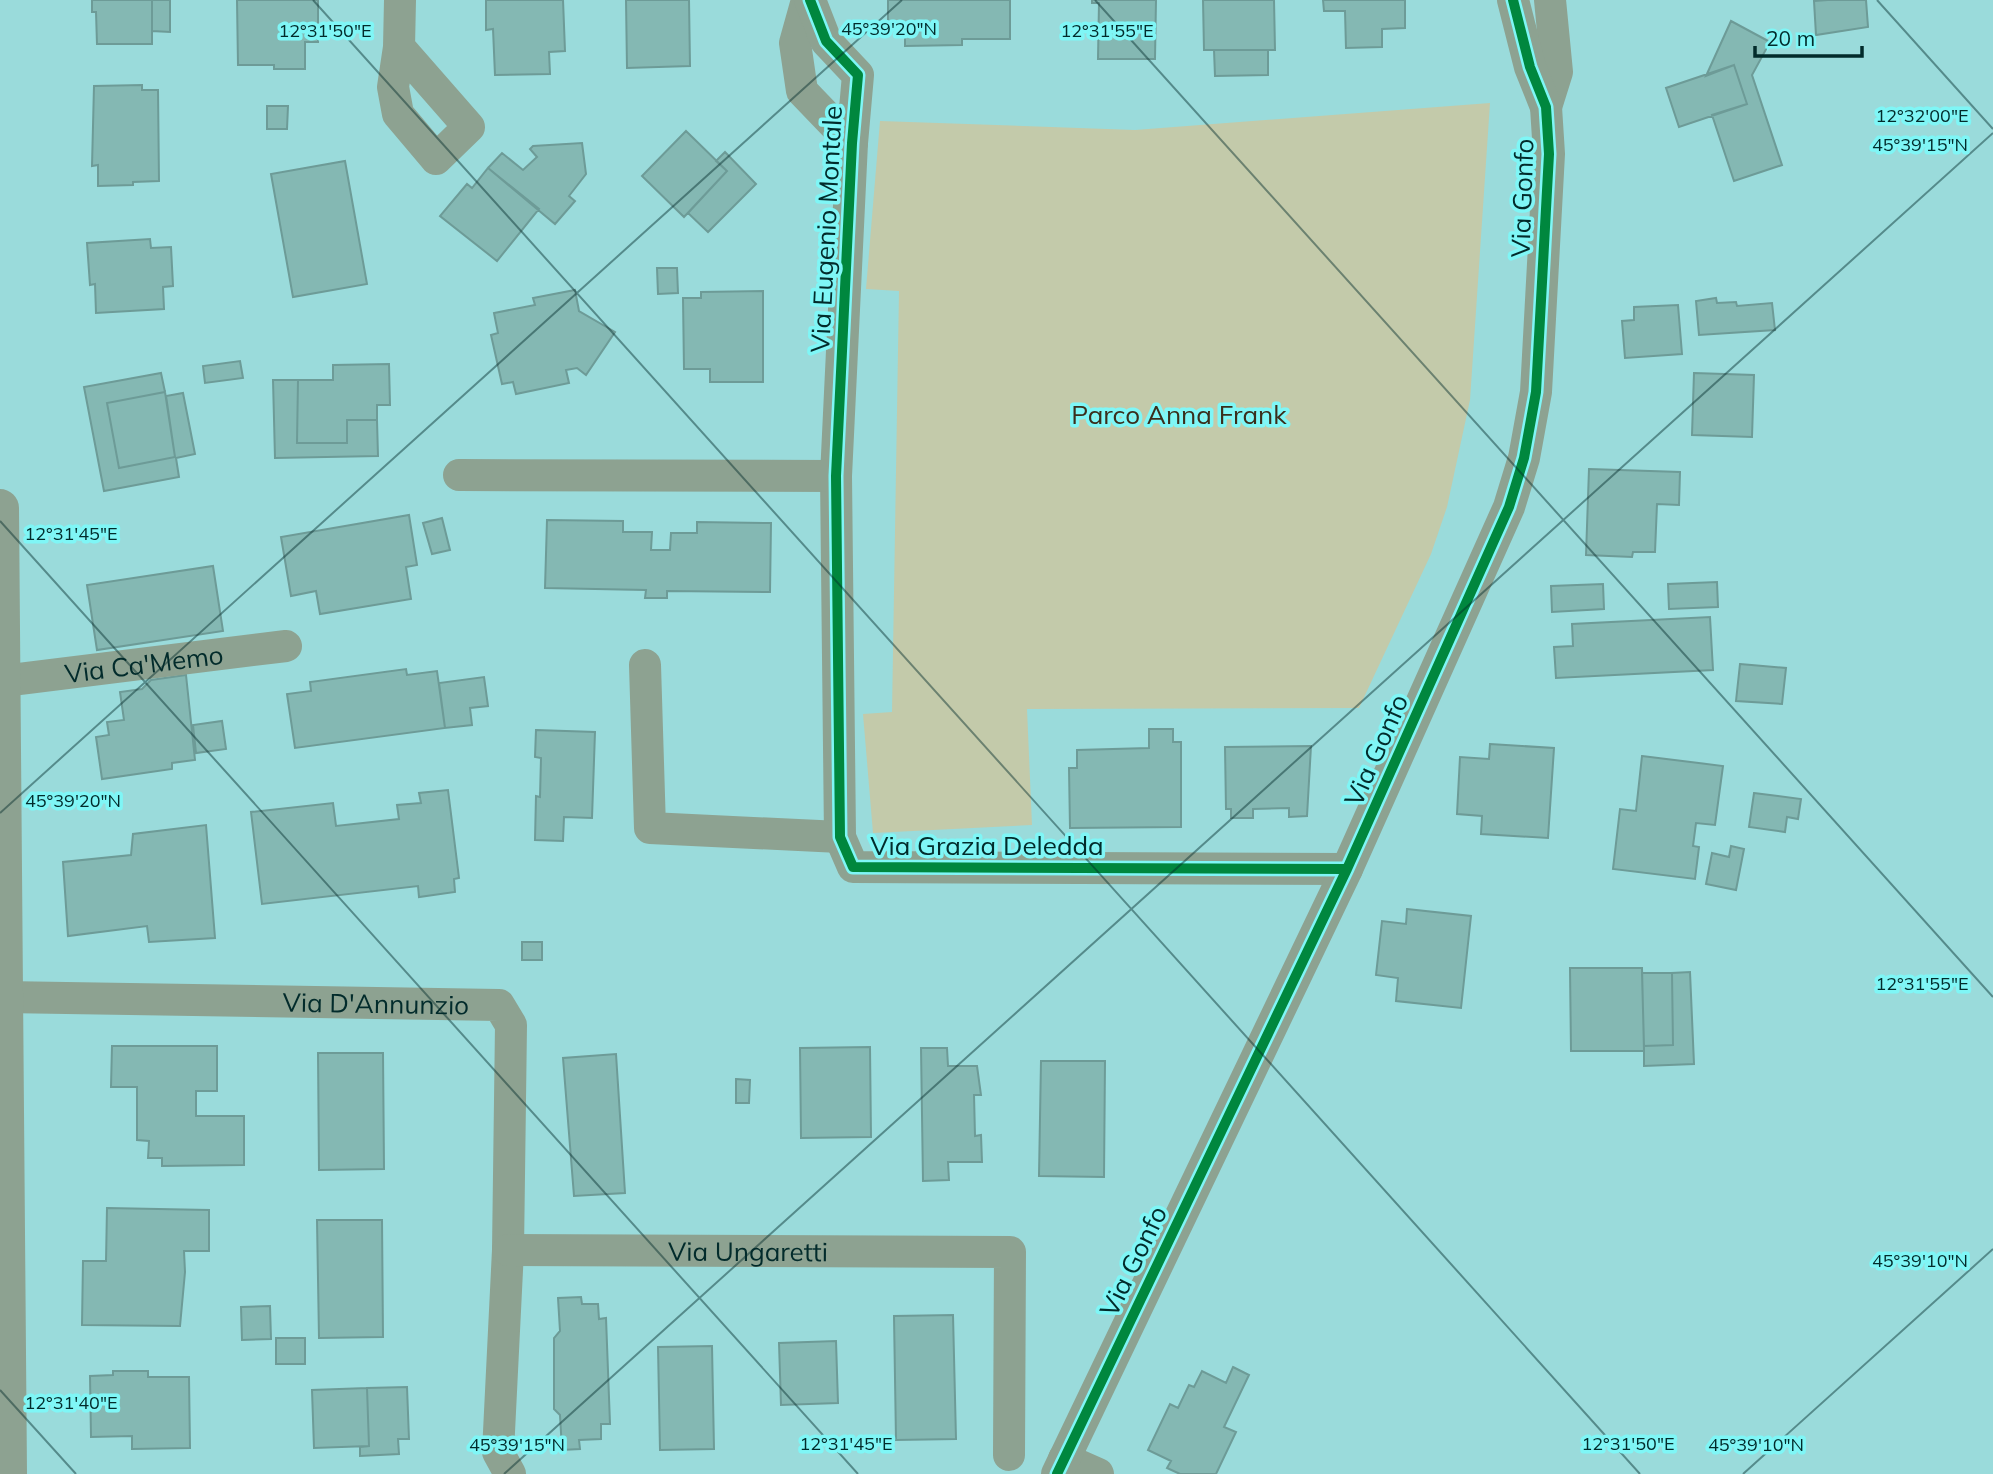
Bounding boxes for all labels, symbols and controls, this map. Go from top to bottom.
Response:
scale bar [1755,14,1862,58]
text: 45°39'20"N [841,17,937,40]
text: 12°31'50"E [278,19,372,42]
text: 12°31'55"E [1060,19,1154,42]
text: 20 m [1766,25,1815,51]
text: 12°32'00"E [1875,104,1969,127]
street label: Via Eugenio Montale [803,105,849,353]
text: 45°39'15"N [1872,133,1968,156]
street label: Via Gonfo [1503,138,1541,258]
park label: Parco Anna Frank [1071,398,1287,431]
text: 12°31'45"E [24,522,118,545]
street label: Via Ca'Memo [63,637,225,690]
street label: Via Gonfo [1337,689,1415,811]
text: 45°39'20"N [25,789,121,812]
street label: Via Grazia Deledda [870,829,1104,862]
text: 12°31'55"E [1875,972,1969,995]
street label: Via D'Annunzio [282,985,469,1021]
street label: Via Gonfo [1092,1200,1174,1322]
street label: Via Ungaretti [668,1234,828,1268]
text: 45°39'10"N [1872,1249,1968,1272]
text: 12°31'40"E [24,1391,118,1414]
text: 12°31'45"E [799,1432,893,1455]
text: 12°31'50"E [1581,1432,1675,1455]
text: 45°39'15"N [469,1433,565,1456]
text: 45°39'10"N [1708,1433,1804,1456]

